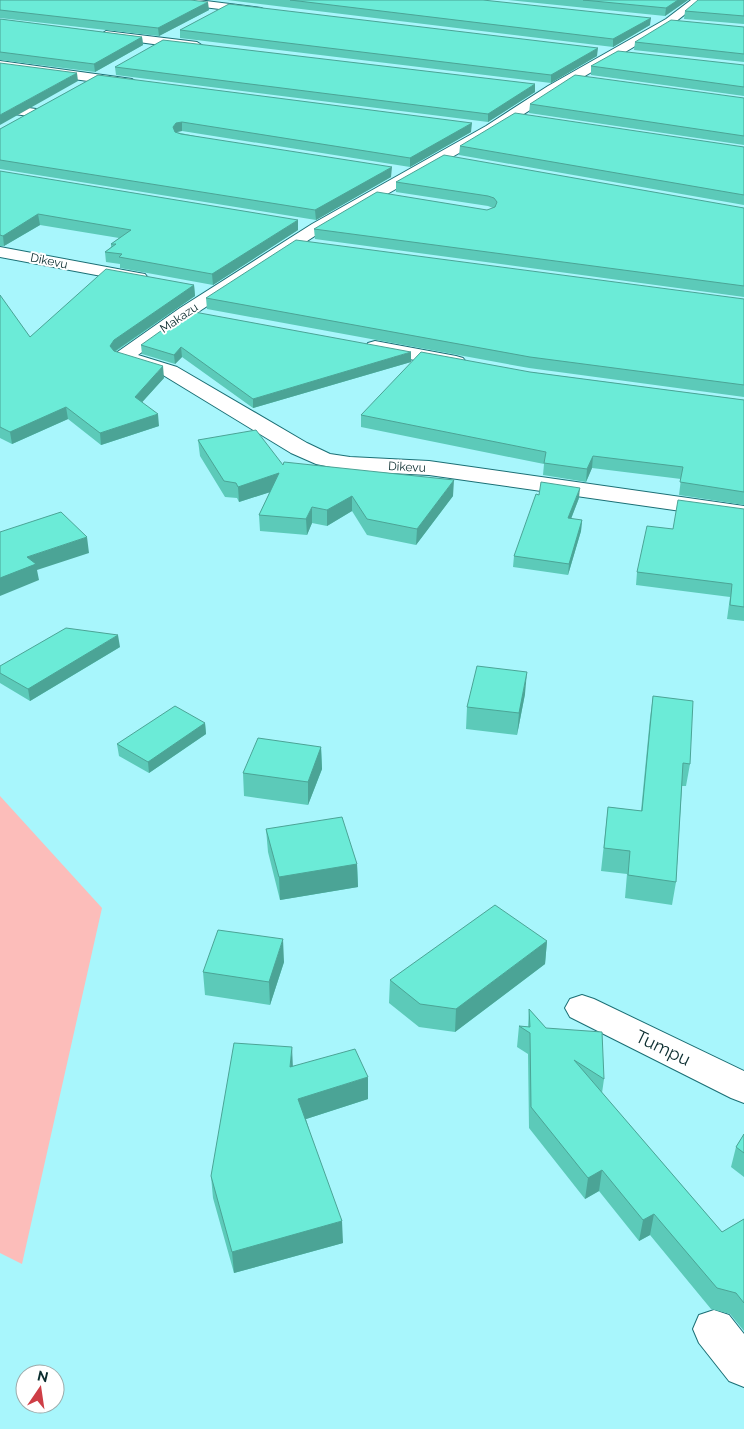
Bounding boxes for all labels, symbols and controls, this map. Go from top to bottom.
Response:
street label: Dikevu [29,251,69,271]
street label: Makazu [157,300,201,336]
street label: Dikevu [388,459,426,475]
street label: Tumpu [632,1025,694,1070]
north arrow [15,1364,65,1414]
text: N [36,1367,50,1385]

